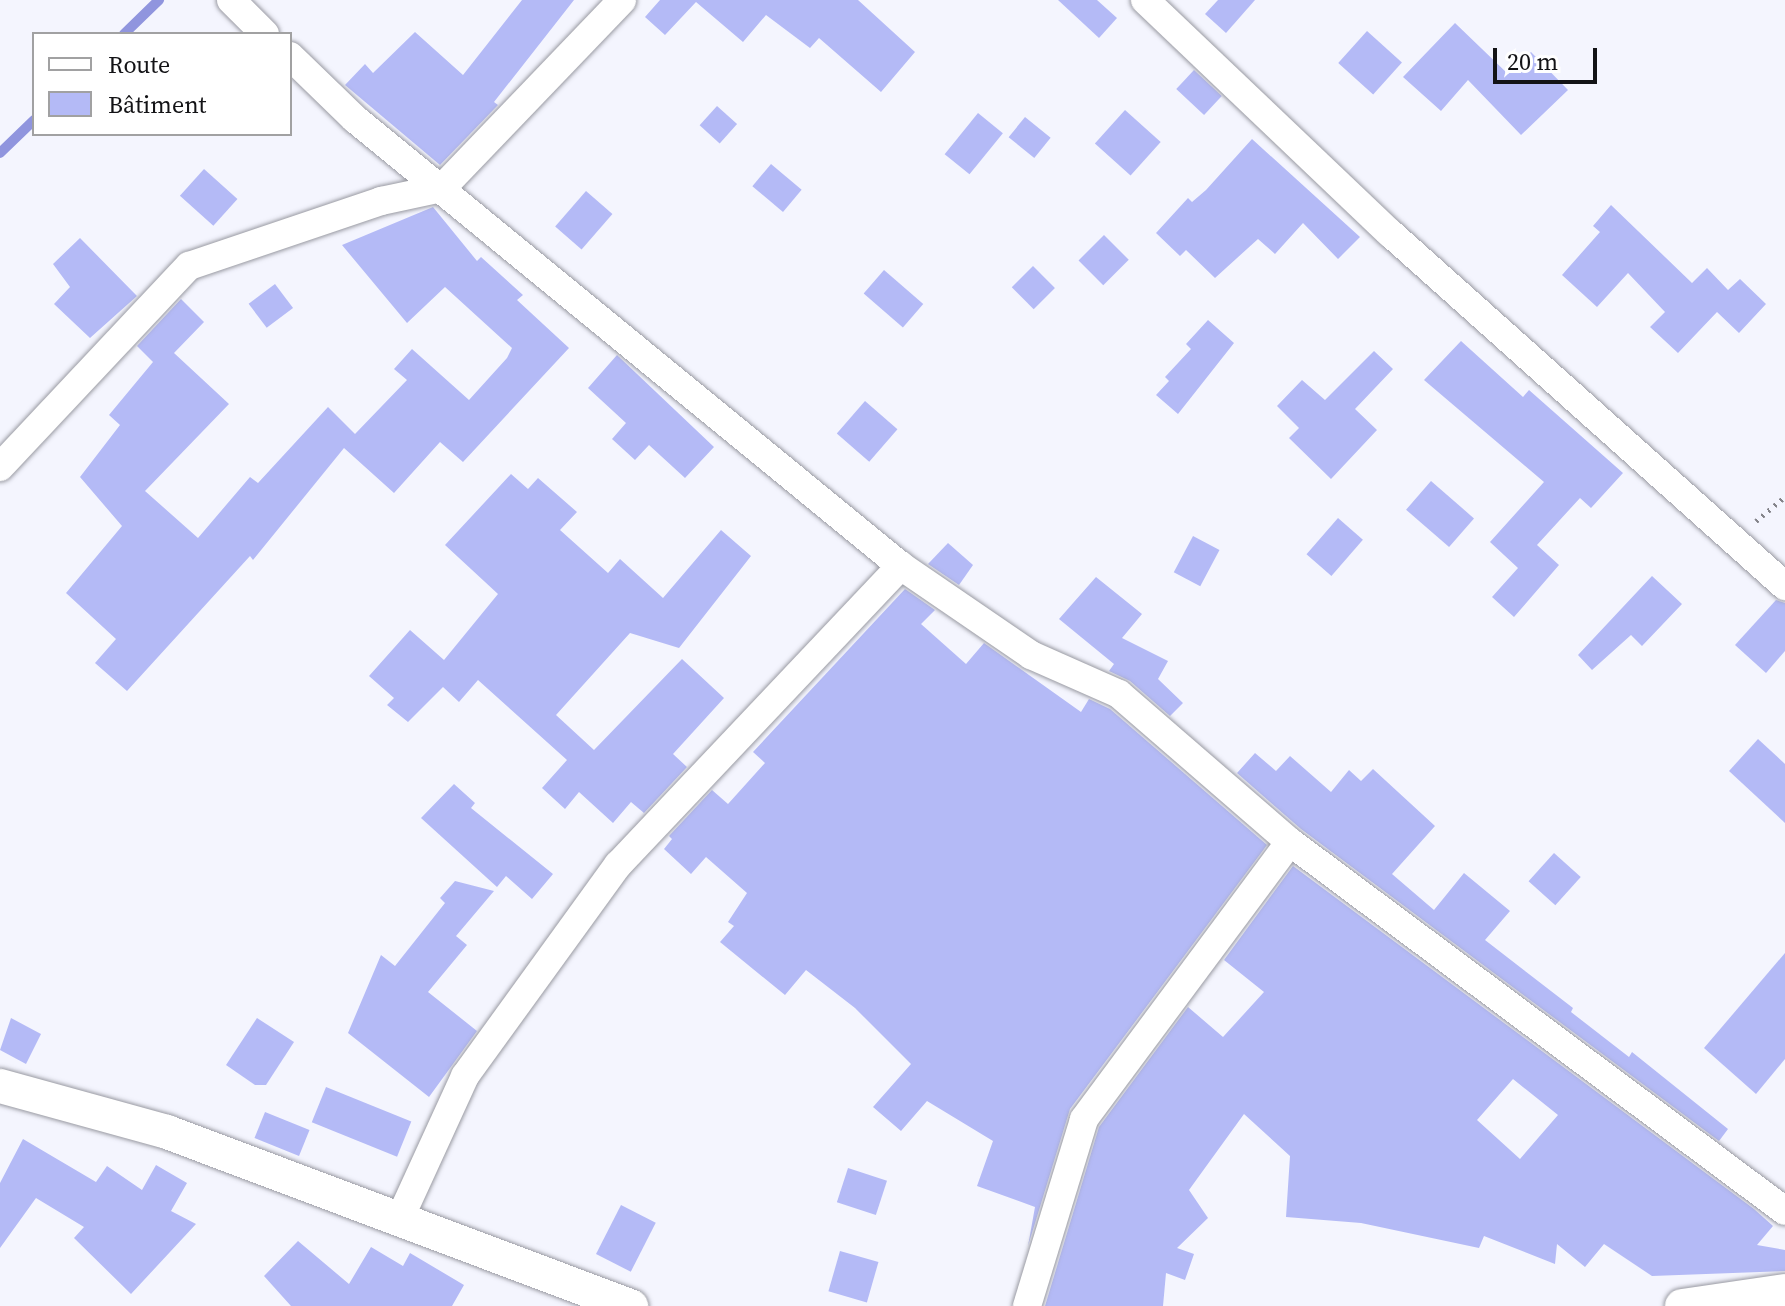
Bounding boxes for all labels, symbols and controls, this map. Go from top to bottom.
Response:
legend [32,32,292,136]
scale bar [1497,32,1601,82]
text: 20 m [1507,45,1558,78]
text: Route [108,48,170,81]
text: Bâtiment [108,88,206,121]

